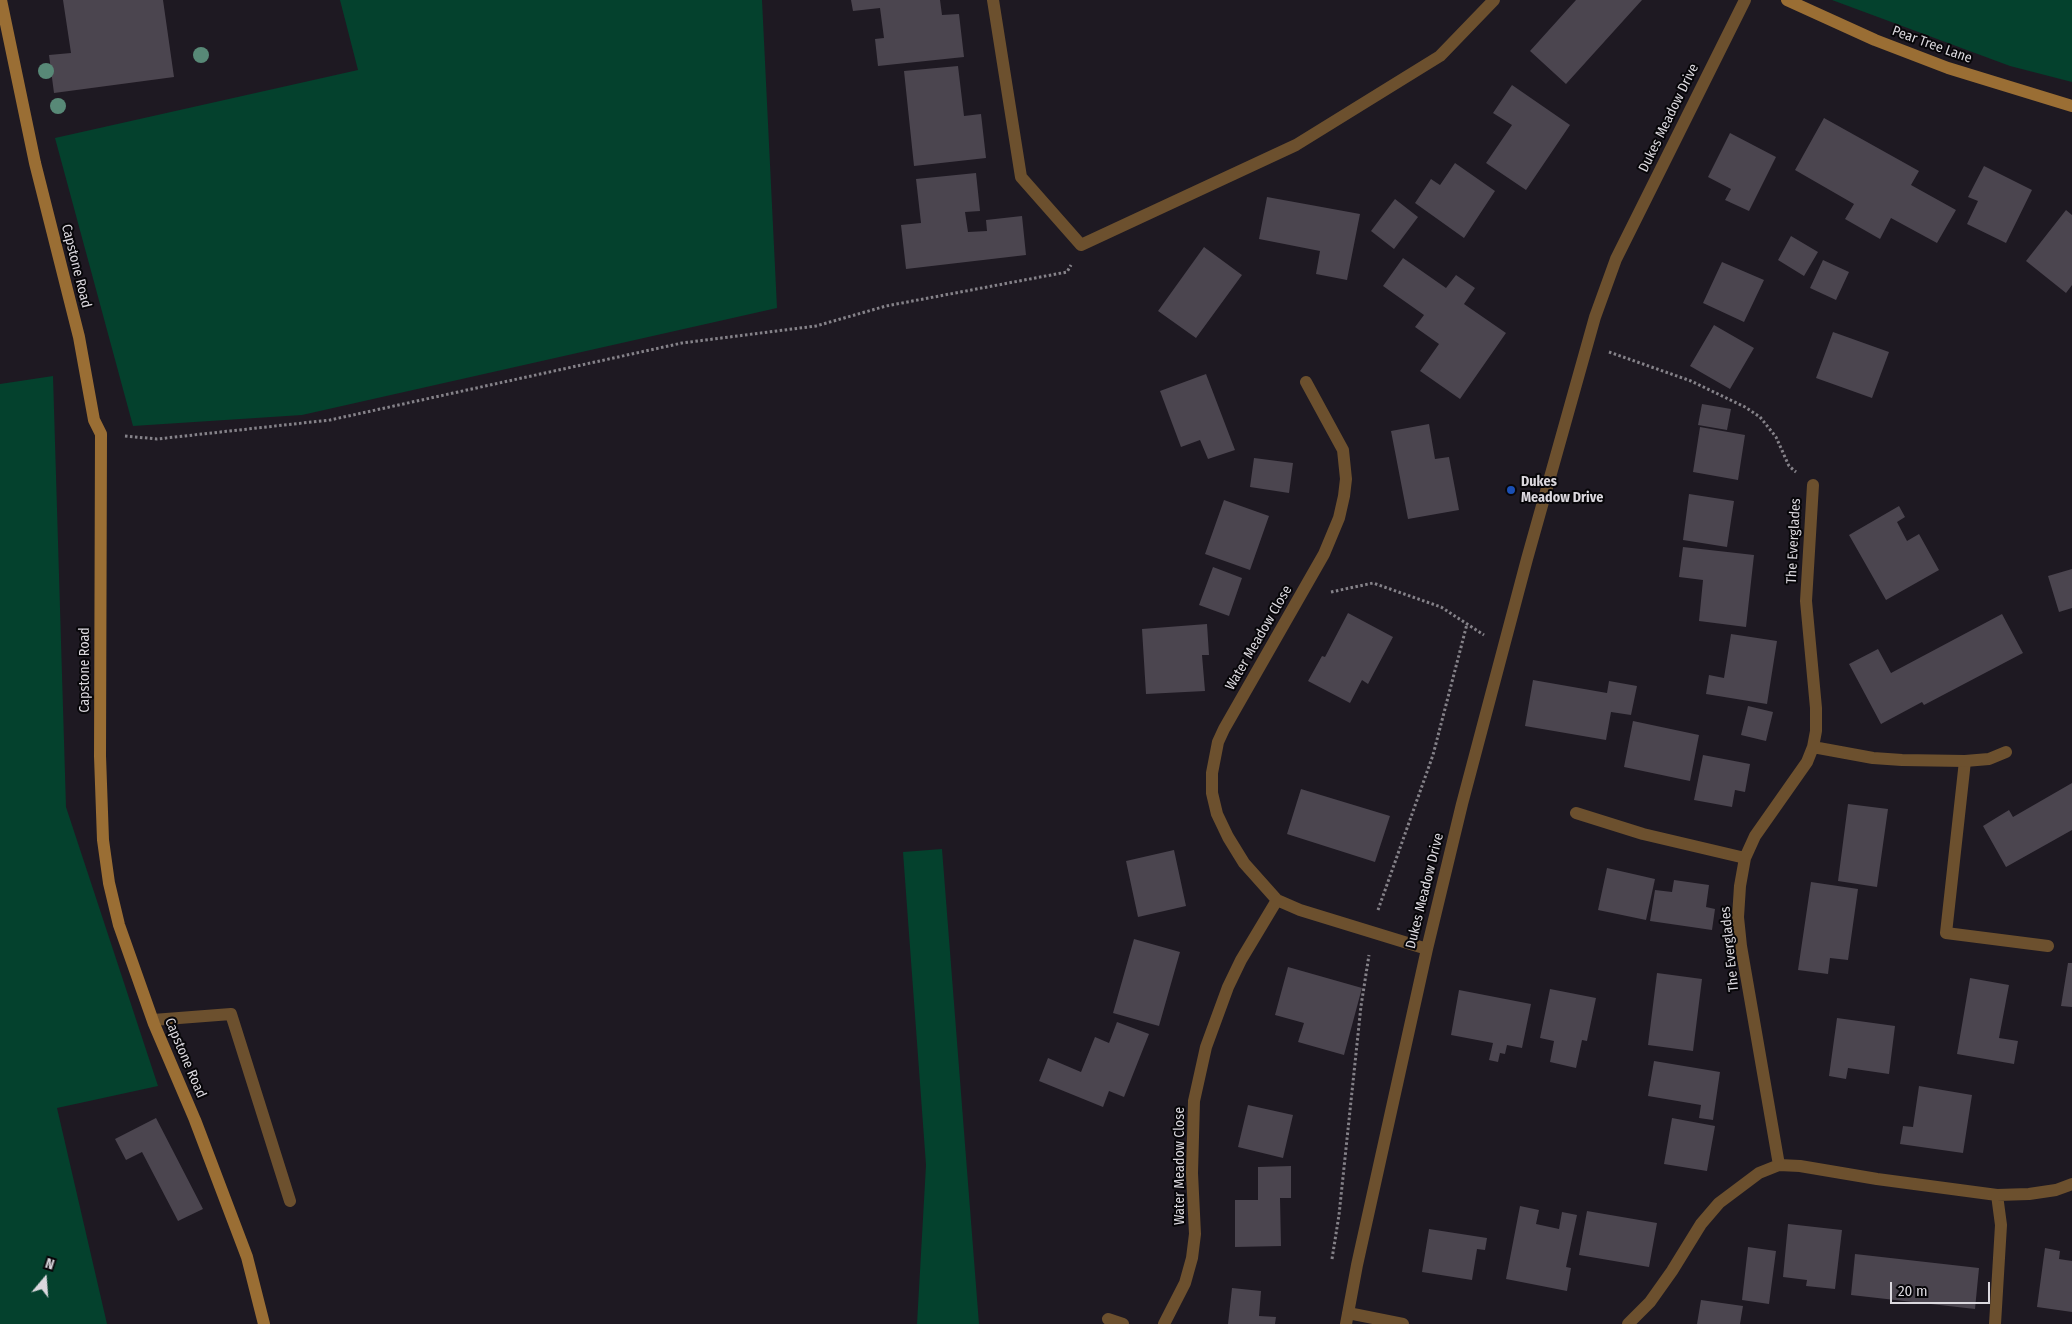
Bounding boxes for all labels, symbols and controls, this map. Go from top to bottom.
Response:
street label: Pear Tree Lane [1890,23,1974,67]
street label: Dukes Meadow Drive [1635,61,1703,175]
street label: Capstone Road [57,222,95,310]
place label: Dukes Meadow Drive [1521,474,1603,507]
marker: Dukes Meadow Drive [1505,484,1517,496]
street label: The Everglades [1783,498,1805,584]
street label: Water Meadow Close [1222,583,1296,693]
street label: Capstone Road [77,627,93,713]
street label: Dukes Meadow Drive [1403,831,1447,951]
street label: The Everglades [1717,906,1743,992]
street label: Capstone Road [161,1015,209,1101]
street label: Water Meadow Close [1172,1107,1188,1225]
north arrow [20,1254,70,1304]
text: N [43,1255,56,1274]
scale bar [1892,1272,1992,1304]
text: 20 m [1898,1282,1928,1300]

